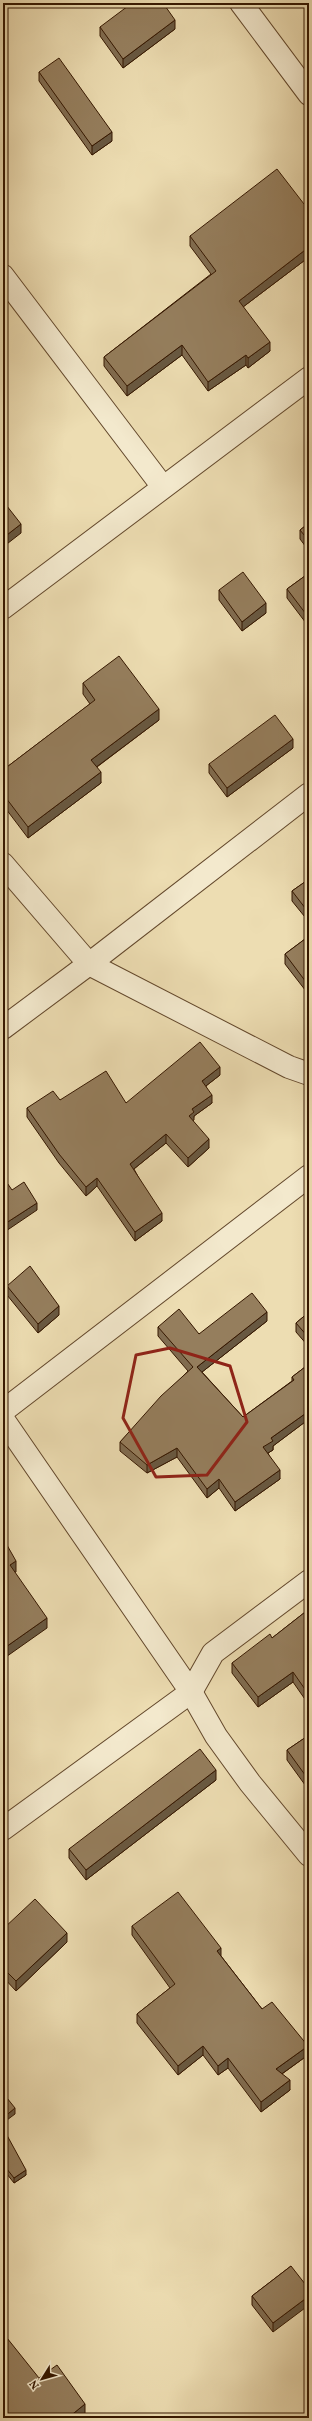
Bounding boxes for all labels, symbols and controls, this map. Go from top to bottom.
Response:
north arrow [22,2359,62,2399]
text: N [27,2376,44,2392]

